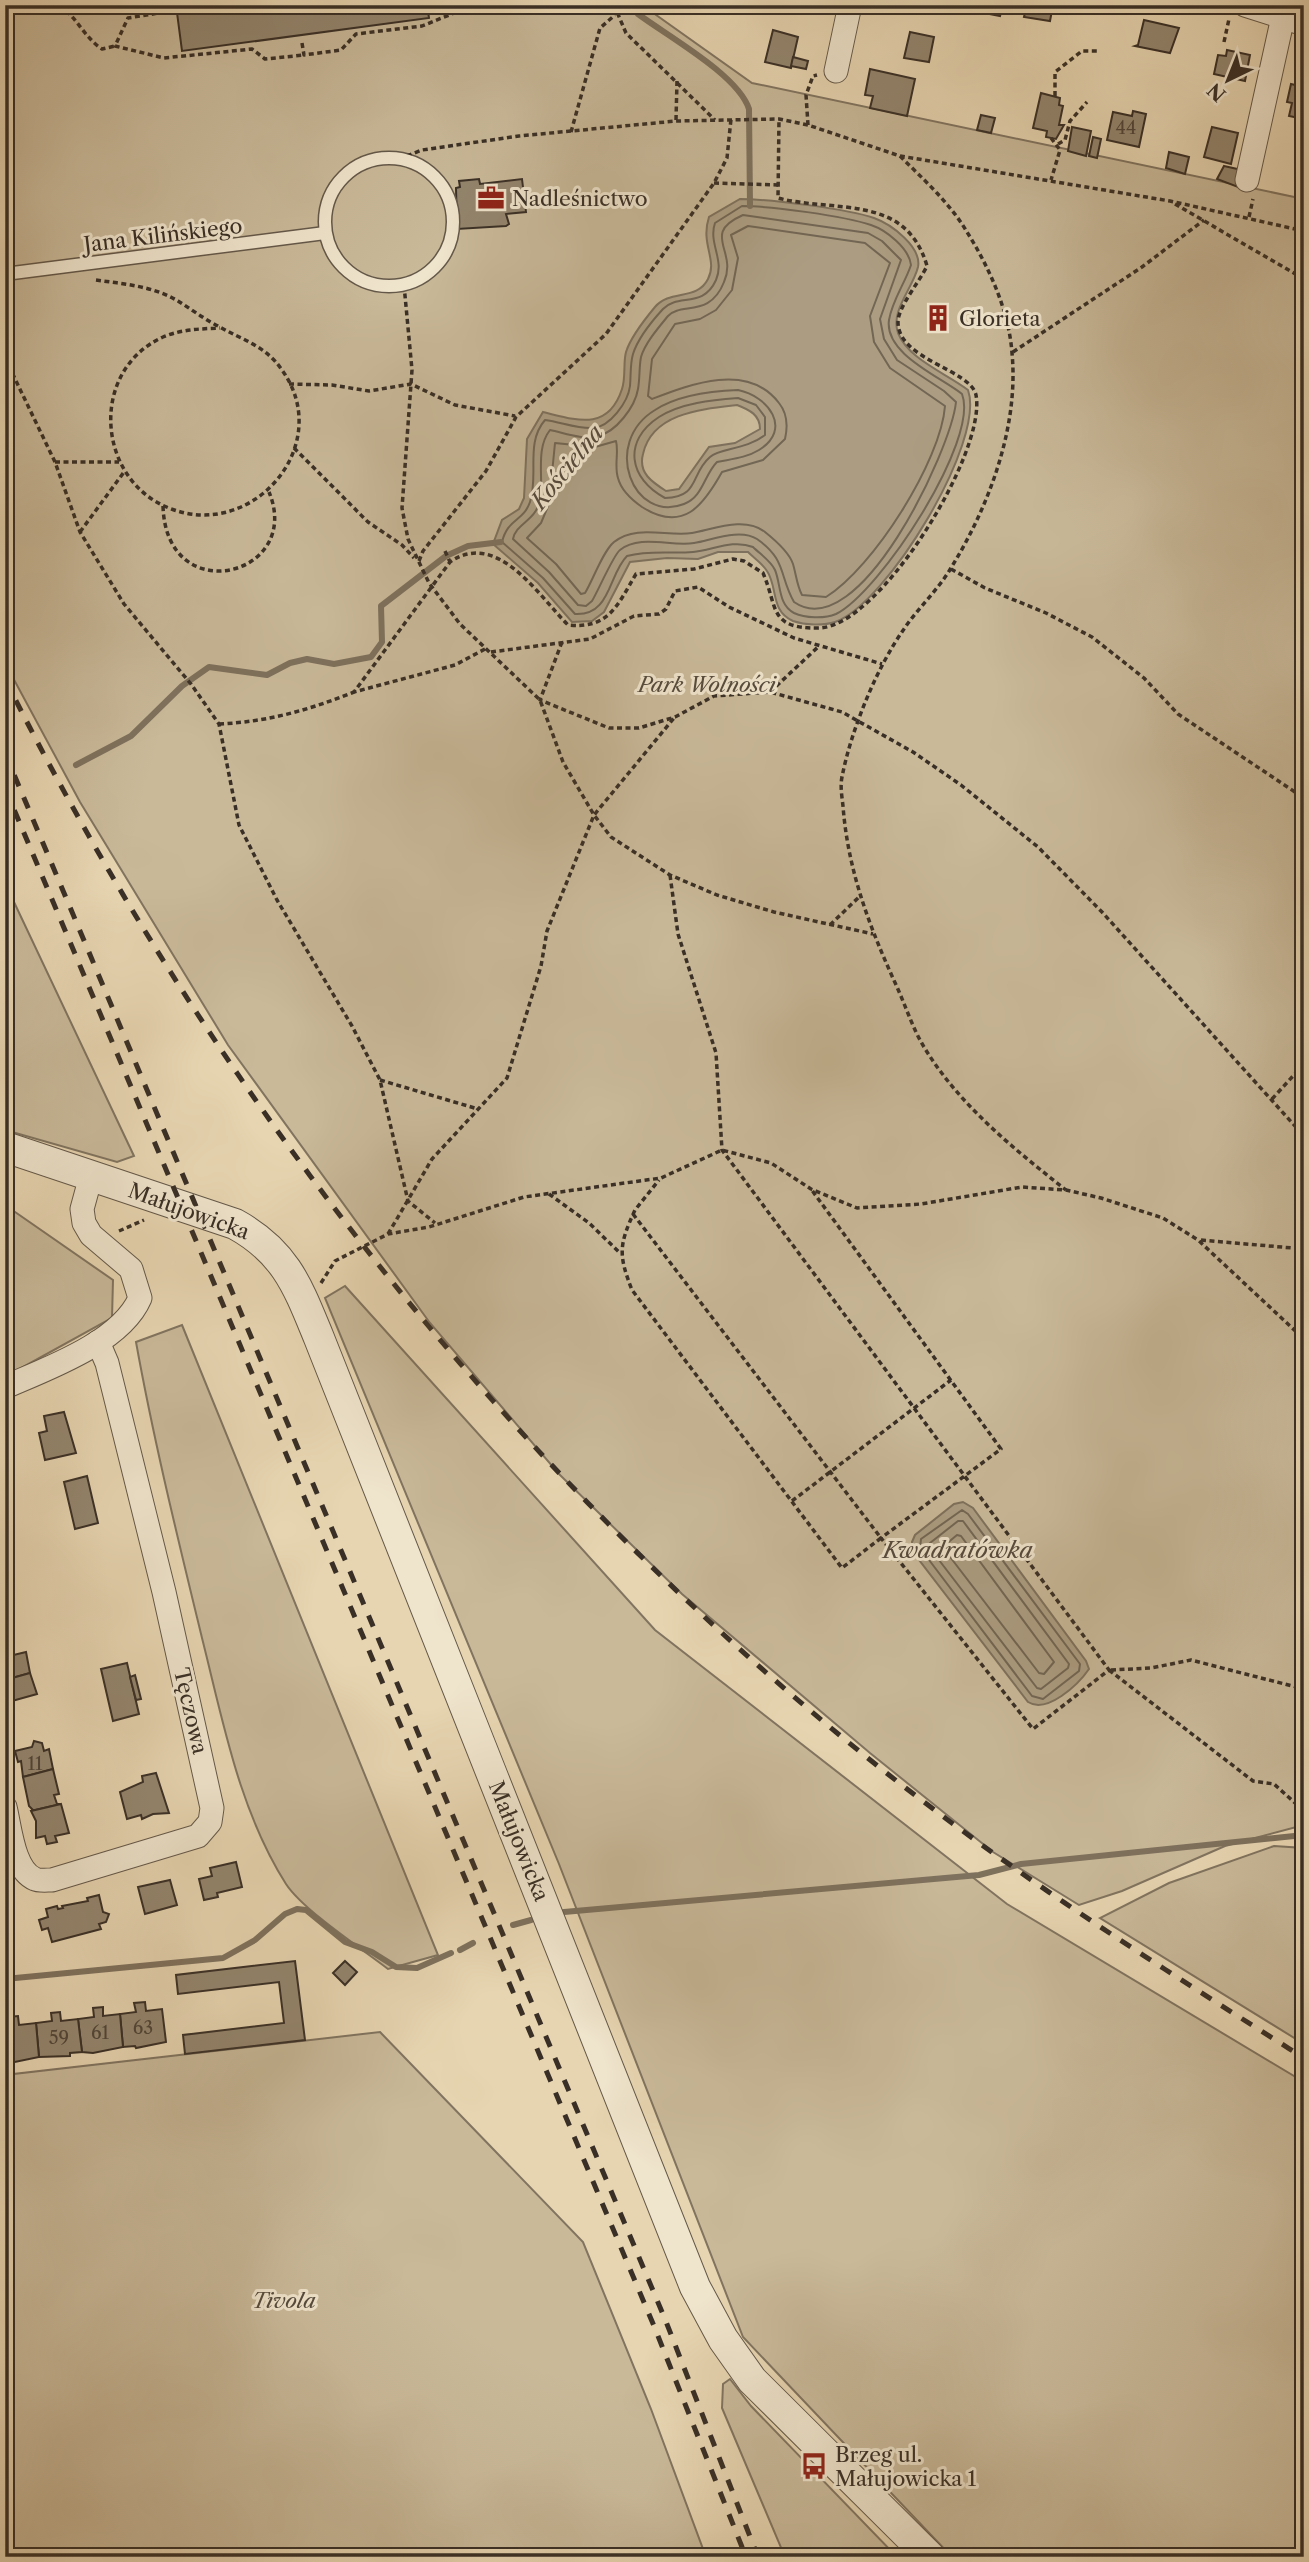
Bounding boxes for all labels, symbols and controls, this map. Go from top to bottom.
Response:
north arrow [1194,46,1264,116]
text: N [1203,78,1231,106]
house number: 44 [1116,117,1136,139]
office icon: Nadleśnictwo [476,183,506,213]
place label: Nadleśnictwo [512,186,648,211]
street label: Jana Kilińskiego [79,213,244,257]
building icon: Glorieta [923,303,953,333]
place label: Glorieta [959,306,1041,331]
water label: Kościelna [523,419,610,516]
park label: Park Wolności [636,672,777,697]
street label: Małujowicka [125,1177,254,1245]
water label: Kwadratówka [881,1536,1033,1564]
street label: Tęczowa [169,1666,213,1757]
house number: 11 [27,1753,43,1775]
street label: Małujowicka [484,1777,555,1906]
house number: 63 [133,2017,153,2039]
house number: 61 [91,2022,109,2044]
house number: 59 [49,2027,69,2049]
park label: Tivola [252,2288,316,2313]
place label: Brzeg ul. Małujowicka 1 [835,2442,977,2491]
bus stop icon: Brzeg ul. Małujowicka 1 [799,2451,829,2481]

